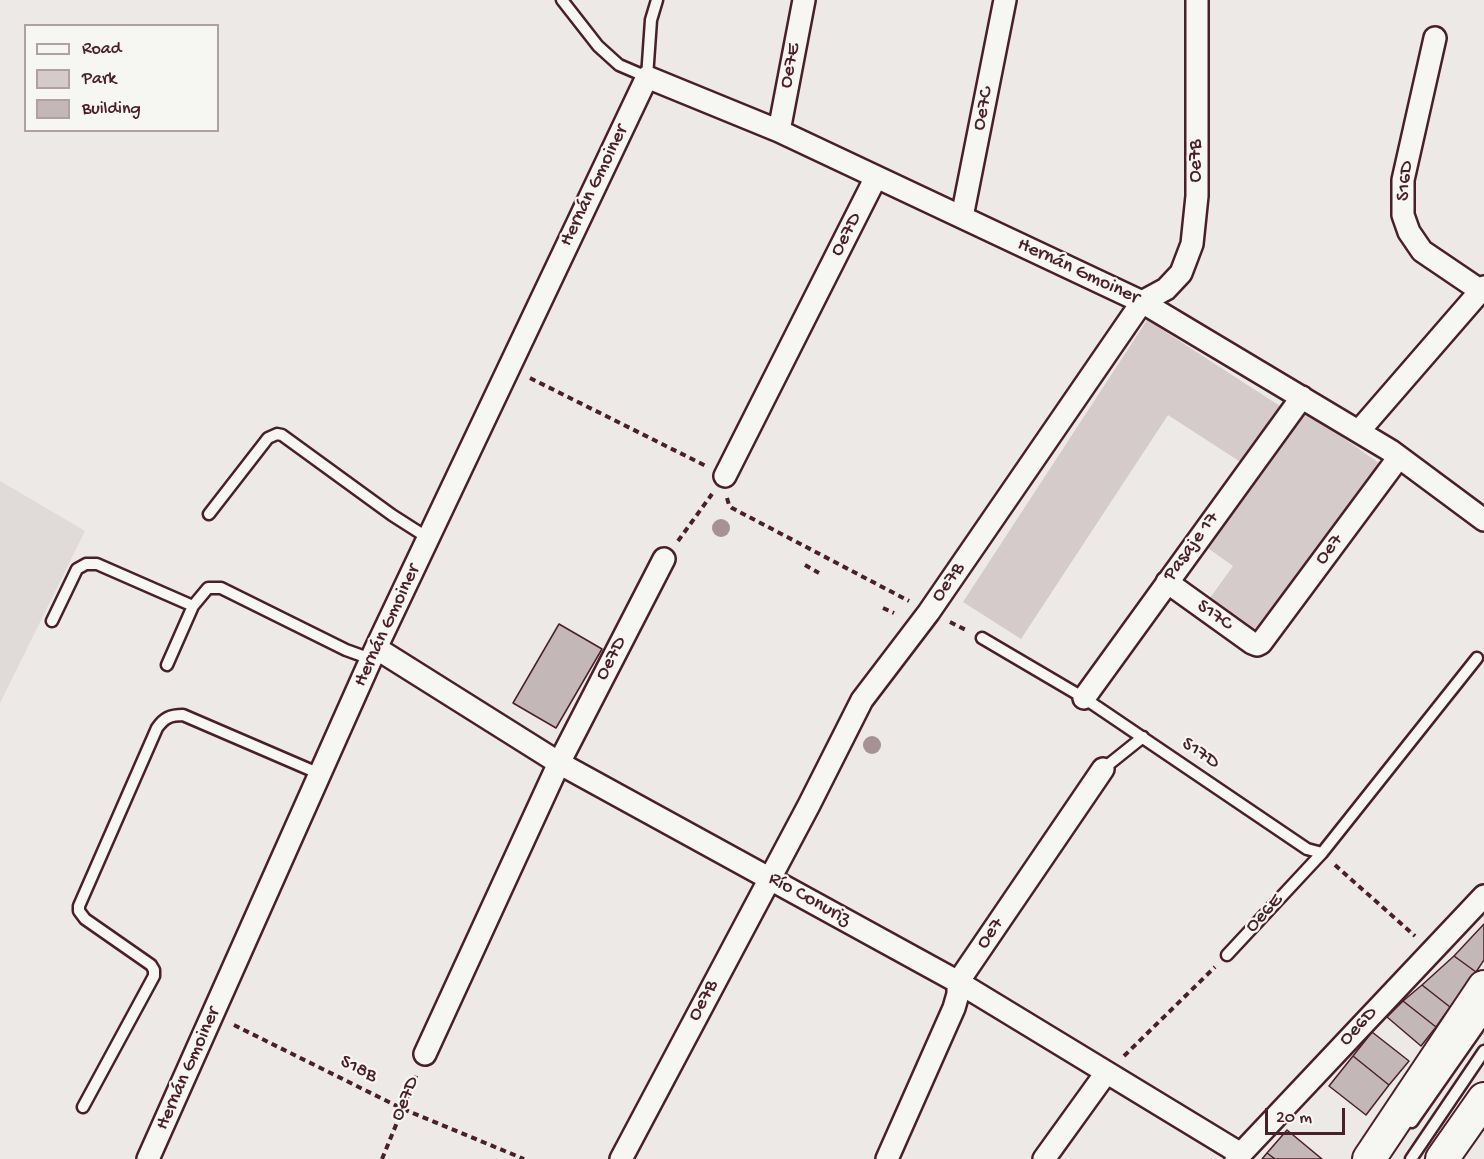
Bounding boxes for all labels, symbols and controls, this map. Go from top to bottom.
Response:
legend [24,24,219,132]
text: Road [82,39,121,60]
street label: Oe7E [775,42,807,90]
text: Park [82,69,116,90]
street label: Oe7C [968,85,1000,133]
text: Building [82,99,141,120]
street label: Hernán Gmoiner [555,121,635,251]
street label: Oe7B [1185,140,1209,182]
street label: S16D [1392,160,1420,202]
street label: Oe7D [826,209,868,261]
street label: Hernán Gmoiner [1013,233,1143,311]
street label: Pasaje 17 [1159,508,1225,586]
street label: Oe7 [1311,530,1349,570]
street label: Oe7B [927,559,971,607]
street label: Hernán Gmoiner [349,561,427,691]
street label: S17C [1191,595,1237,637]
street label: Oe7D [591,633,633,685]
street label: S17D [1176,733,1224,775]
street label: Río Conuriz [764,868,854,932]
street label: Oe6E [1241,889,1289,939]
street label: Oe7 [972,914,1010,954]
street label: Oe7B [683,976,725,1026]
street label: Oe6D [1335,1002,1383,1052]
street label: Hernán Gmoiner [151,1004,227,1134]
street label: S18B [335,1051,381,1089]
street label: Oe7D [386,1073,426,1125]
scale bar [1268,1096,1348,1134]
text: 20 m [1276,1108,1312,1129]

